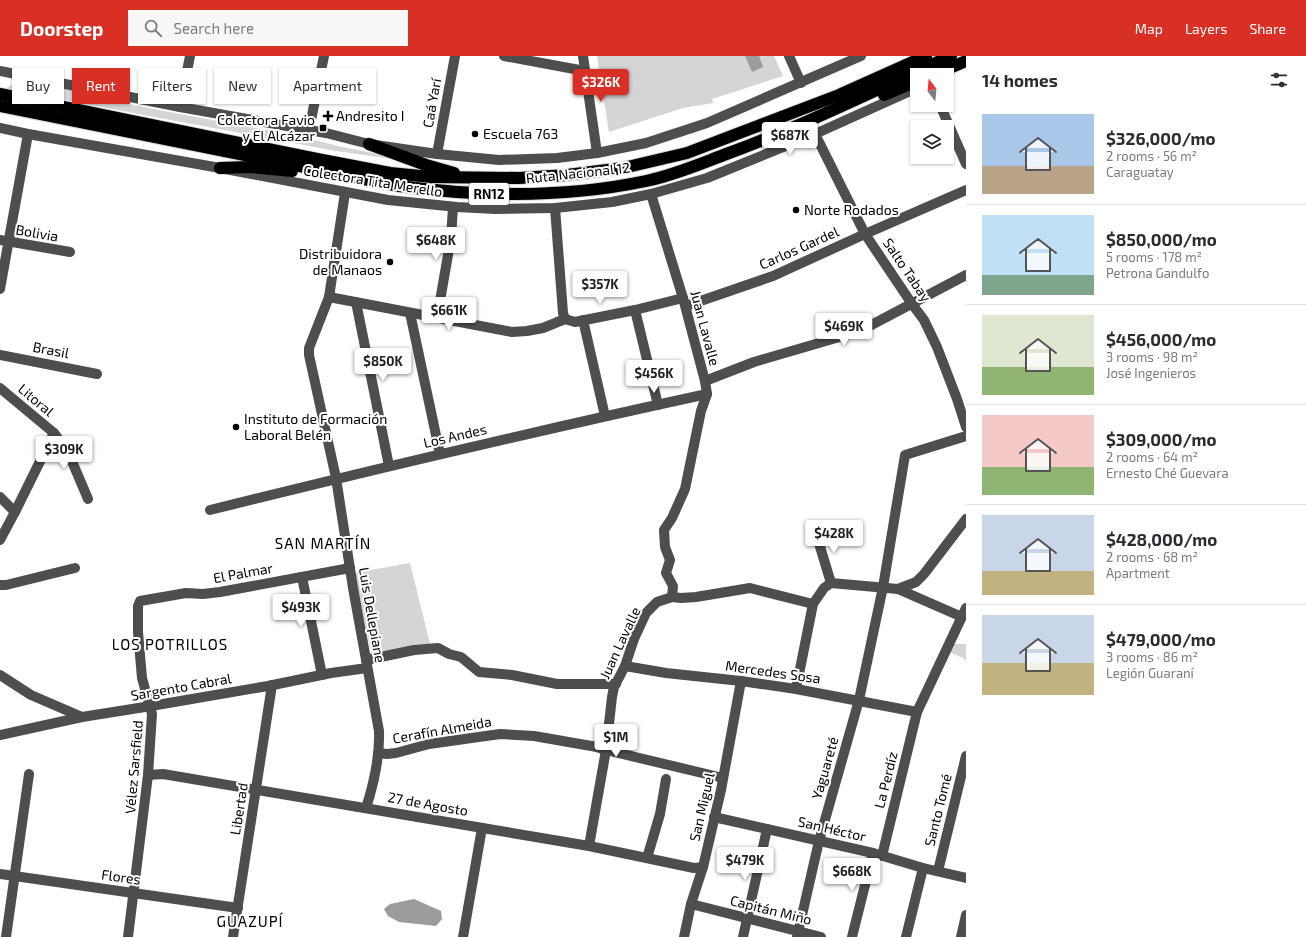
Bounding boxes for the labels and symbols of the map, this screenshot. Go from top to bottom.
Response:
north arrow [910,68,954,112]
pin: $326K [573,69,629,103]
street label: Caá Yarí [419,76,444,129]
place label: Andresito I [336,107,404,124]
place label: Colectora Favio y El Alcázar [217,111,315,144]
marker: Andresito I [323,111,333,121]
pin: $687K [762,122,818,156]
marker: Colectora Favio y El Alcázar [318,123,328,133]
place label: Escuela 763 [483,125,558,142]
marker: Escuela 763 [470,129,480,139]
street label: Ruta Nacional 12 [525,159,631,186]
street label: Colectora Tita Merello [302,161,444,200]
road number: RN12 [469,183,509,205]
place label: Norte Rodados [804,201,899,218]
marker: Norte Rodados [791,205,801,215]
street label: Bolivia [15,220,60,245]
street label: Carlos Gardel [756,222,842,273]
pin: $648K [408,227,464,261]
street label: Salto Tabay [880,235,935,305]
place label: Distribuidora de Manaos [299,245,382,278]
marker: Distribuidora de Manaos [385,257,395,267]
pin: $357K [572,271,628,305]
street label: Juan Lavalle [687,288,724,367]
pin: $661K [421,297,477,331]
pin: $469K [816,313,872,347]
street label: Brasil [31,338,72,362]
pin: $850K [355,348,411,382]
pin: $456K [626,360,682,394]
street label: Litoral [15,380,58,420]
place label: Instituto de Formación Laboral Belén [244,410,387,443]
street label: Los Andes [422,420,488,451]
marker: Instituto de Formación Laboral Belén [231,422,241,432]
pin: $309K [36,436,92,470]
pin: $428K [806,520,862,554]
district label: SAN MARTÍN [275,534,371,552]
street label: El Palmar [212,559,274,586]
street label: Luis Dellepiane [356,566,389,664]
pin: $493K [273,594,329,628]
street label: Juan Lavalle [595,604,644,681]
district label: LOS POTRILLOS [112,635,228,653]
street label: Mercedes Sosa [724,656,822,687]
street label: Sargento Cabral [129,669,233,704]
street label: Cerafín Almeida [391,712,493,747]
street label: Vélez Sarsfield [121,719,146,814]
pin: $1M [597,724,635,758]
street label: Yaguareté [808,735,842,801]
street label: La Perdíz [870,750,901,810]
street label: San Miguel [685,770,718,843]
street label: Santo Tomé [920,772,955,848]
street label: Libertad [226,782,251,836]
street label: 27 de Agosto [387,788,470,819]
street label: San Héctor [796,812,868,845]
pin: $479K [717,847,773,881]
pin: $668K [824,858,880,892]
street label: Flores [100,865,142,888]
street label: Capitán Miño [729,891,814,928]
district label: GUAZUPÍ [217,912,284,930]

